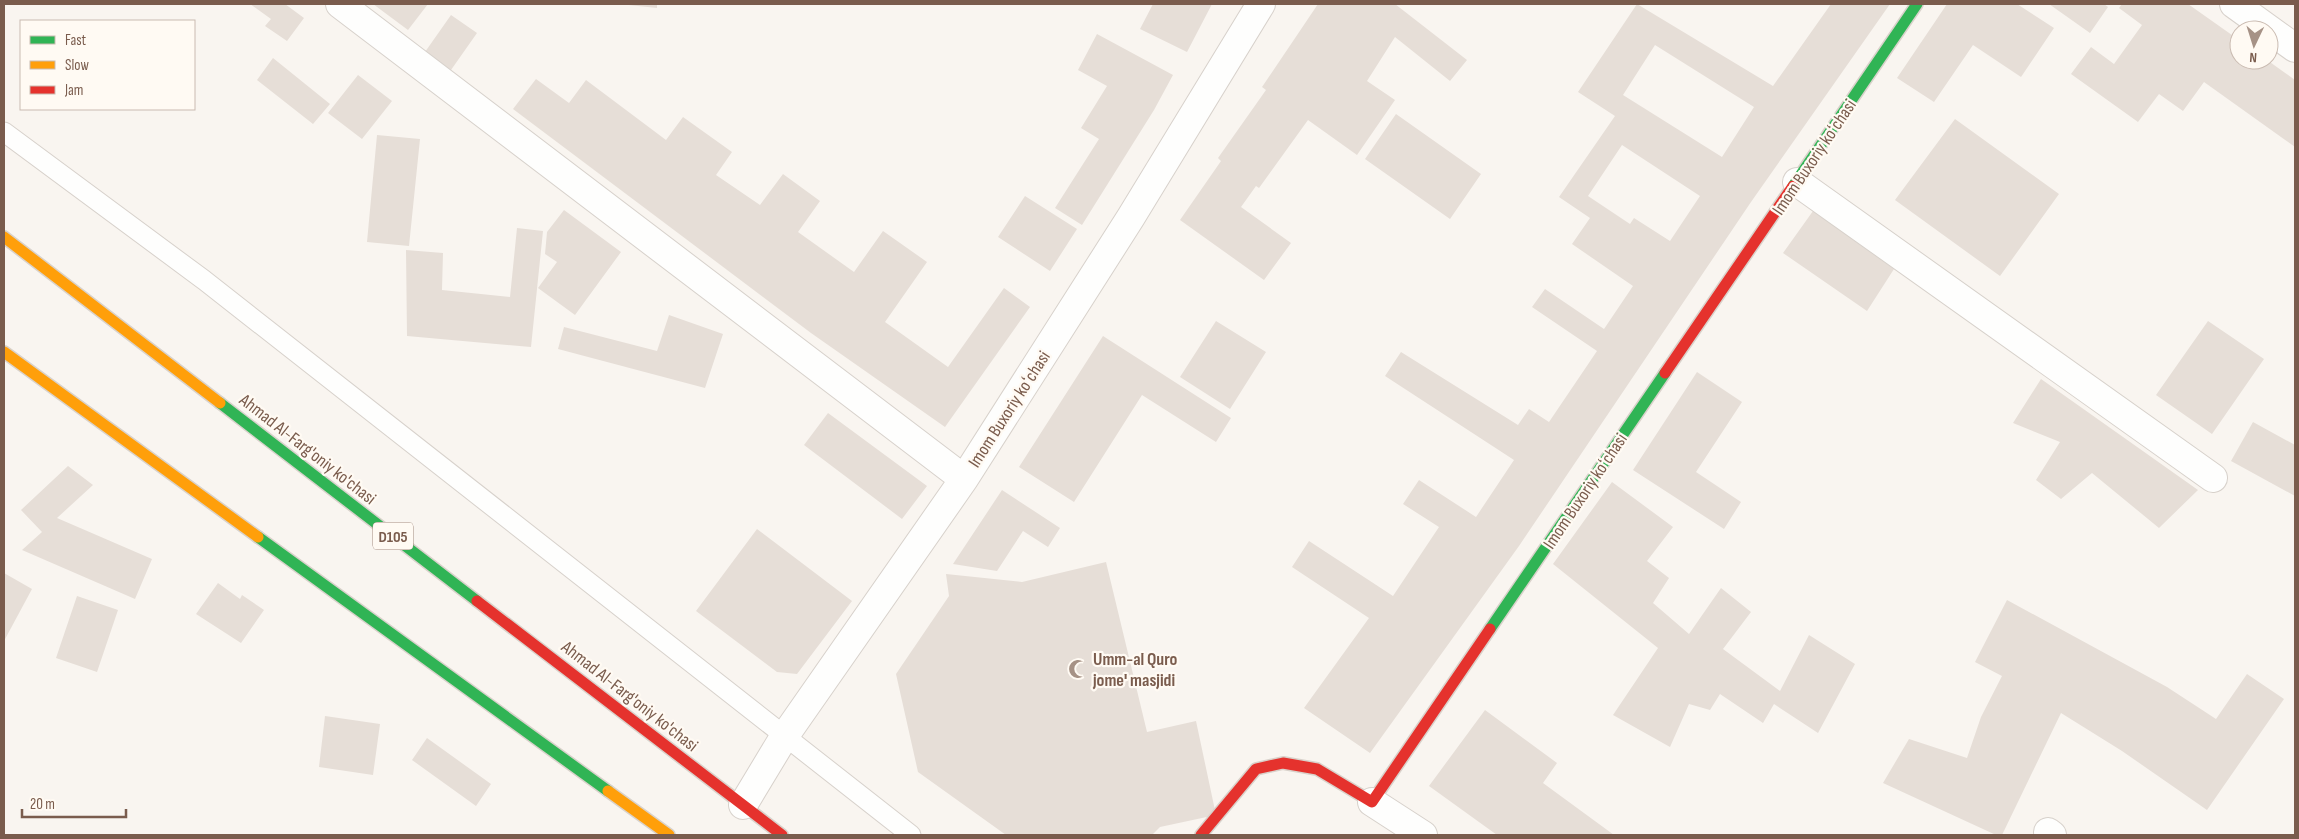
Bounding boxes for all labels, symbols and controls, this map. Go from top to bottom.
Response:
legend [20,20,195,110]
north arrow [2229,20,2279,70]
text: Fast [65,31,87,50]
text: N [2249,49,2257,66]
text: Slow [65,56,89,75]
text: Jam [64,81,83,100]
street label: Imom Buxoriy koʻchasi [1768,96,1861,219]
street label: Imom Buxoriy koʻchasi [964,347,1055,471]
street label: Ahmad Al-Farg'oniy ko'chasi [234,389,380,509]
street label: Imom Buxoriy koʻchasi [1539,430,1632,553]
road number: D105 [373,522,413,550]
street label: Ahmad Al-Farg'oniy ko'chasi [556,636,702,756]
place label: Umm-al Quro jome' masjidi [1092,649,1178,691]
mosque icon: Umm-al Quro jome' masjidi [1067,658,1089,680]
scale bar [22,786,126,818]
text: 20 m [30,795,55,814]

